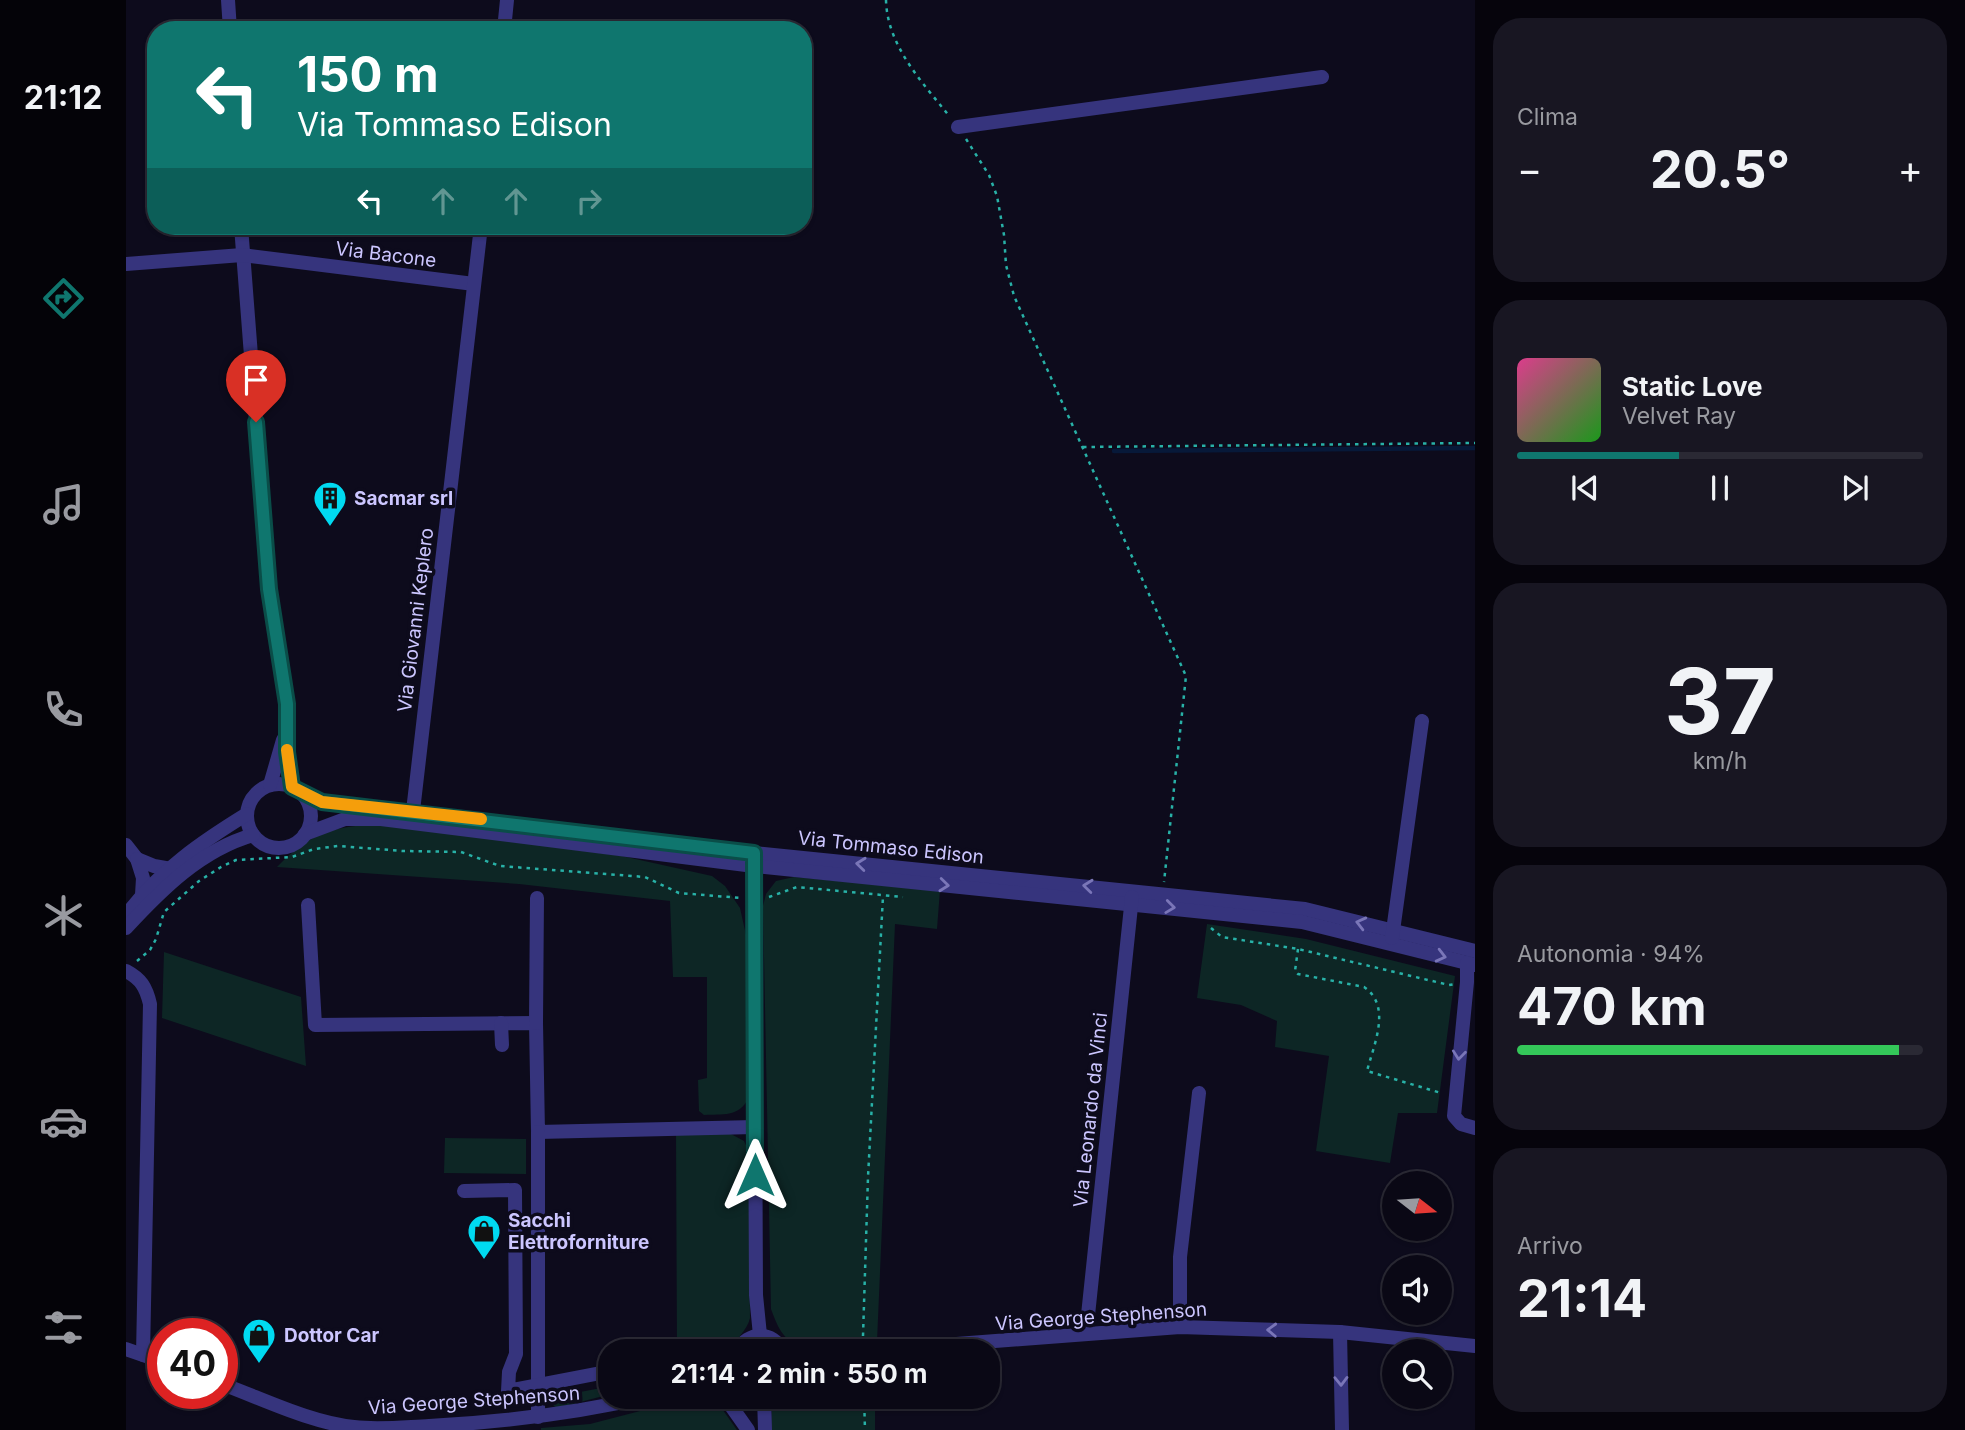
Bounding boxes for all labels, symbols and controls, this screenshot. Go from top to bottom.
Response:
text: 150 m [297,45,439,104]
icon: left [182,49,273,140]
text: 21:12 [24,78,102,117]
text: Clima [1517,103,1578,131]
text: Via Tommaso Edison [297,105,612,144]
text: 20.5° [1650,138,1790,201]
text: − [1517,146,1542,192]
text: + [1898,146,1923,192]
icon: left [351,182,389,220]
icon: ahead [424,182,462,220]
icon: ahead [497,182,535,220]
icon: right [570,182,608,220]
street label: Via Bacone [334,237,438,272]
icon: directions [39,274,88,323]
pin [226,350,286,422]
icon: arrive [237,361,275,399]
text: Static Love [1622,371,1763,402]
text: Velvet Ray [1622,402,1736,430]
icon: previous [1566,469,1604,507]
icon: pause [1701,469,1739,507]
icon: next [1836,469,1874,507]
building icon: Sacmar srl [311,479,349,528]
icon: music [39,480,88,529]
place label: Sacmar srl [354,487,453,510]
street label: Via Giovanni Keplero [393,526,438,714]
text: 37 [1664,646,1776,756]
icon: phone [39,685,88,734]
text: km/h [1693,747,1747,775]
street label: Via Tommaso Edison [797,826,985,869]
one-way arrow [855,856,867,871]
one-way arrow [938,877,949,892]
one-way arrow [1082,879,1093,894]
icon: climate [39,891,88,940]
one-way arrow [1164,900,1176,915]
one-way arrow [1355,917,1367,931]
text: Autonomia · 94% [1517,940,1705,968]
one-way arrow [1435,948,1447,962]
text: 470 km [1517,975,1707,1038]
street label: Via Leonardo da Vinci [1069,1011,1112,1209]
one-way arrow [1452,1049,1467,1061]
icon: car [39,1097,88,1146]
position arrow [718,1138,792,1212]
north arrow [1382,1171,1452,1241]
map controls [1382,1171,1452,1409]
place label: Sacchi Elettroforniture [508,1209,649,1254]
shop icon: Sacchi Elettroforniture [465,1212,503,1261]
text: Arrivo [1517,1232,1583,1260]
button: sound [1382,1255,1452,1325]
text: 21:14 [1517,1267,1647,1330]
street label: Via George Stephenson [994,1298,1208,1335]
icon: filters [39,1303,88,1352]
shop icon: Dottor Car [240,1316,278,1365]
speed limit sign: 40 [147,1318,238,1409]
one-way arrow [1266,1322,1277,1337]
place label: Dottor Car [284,1324,379,1347]
button: search [1382,1339,1452,1409]
text: 21:14 · 2 min · 550 m [670,1358,928,1389]
one-way arrow [1334,1376,1349,1387]
street label: Via George Stephenson [367,1382,581,1419]

